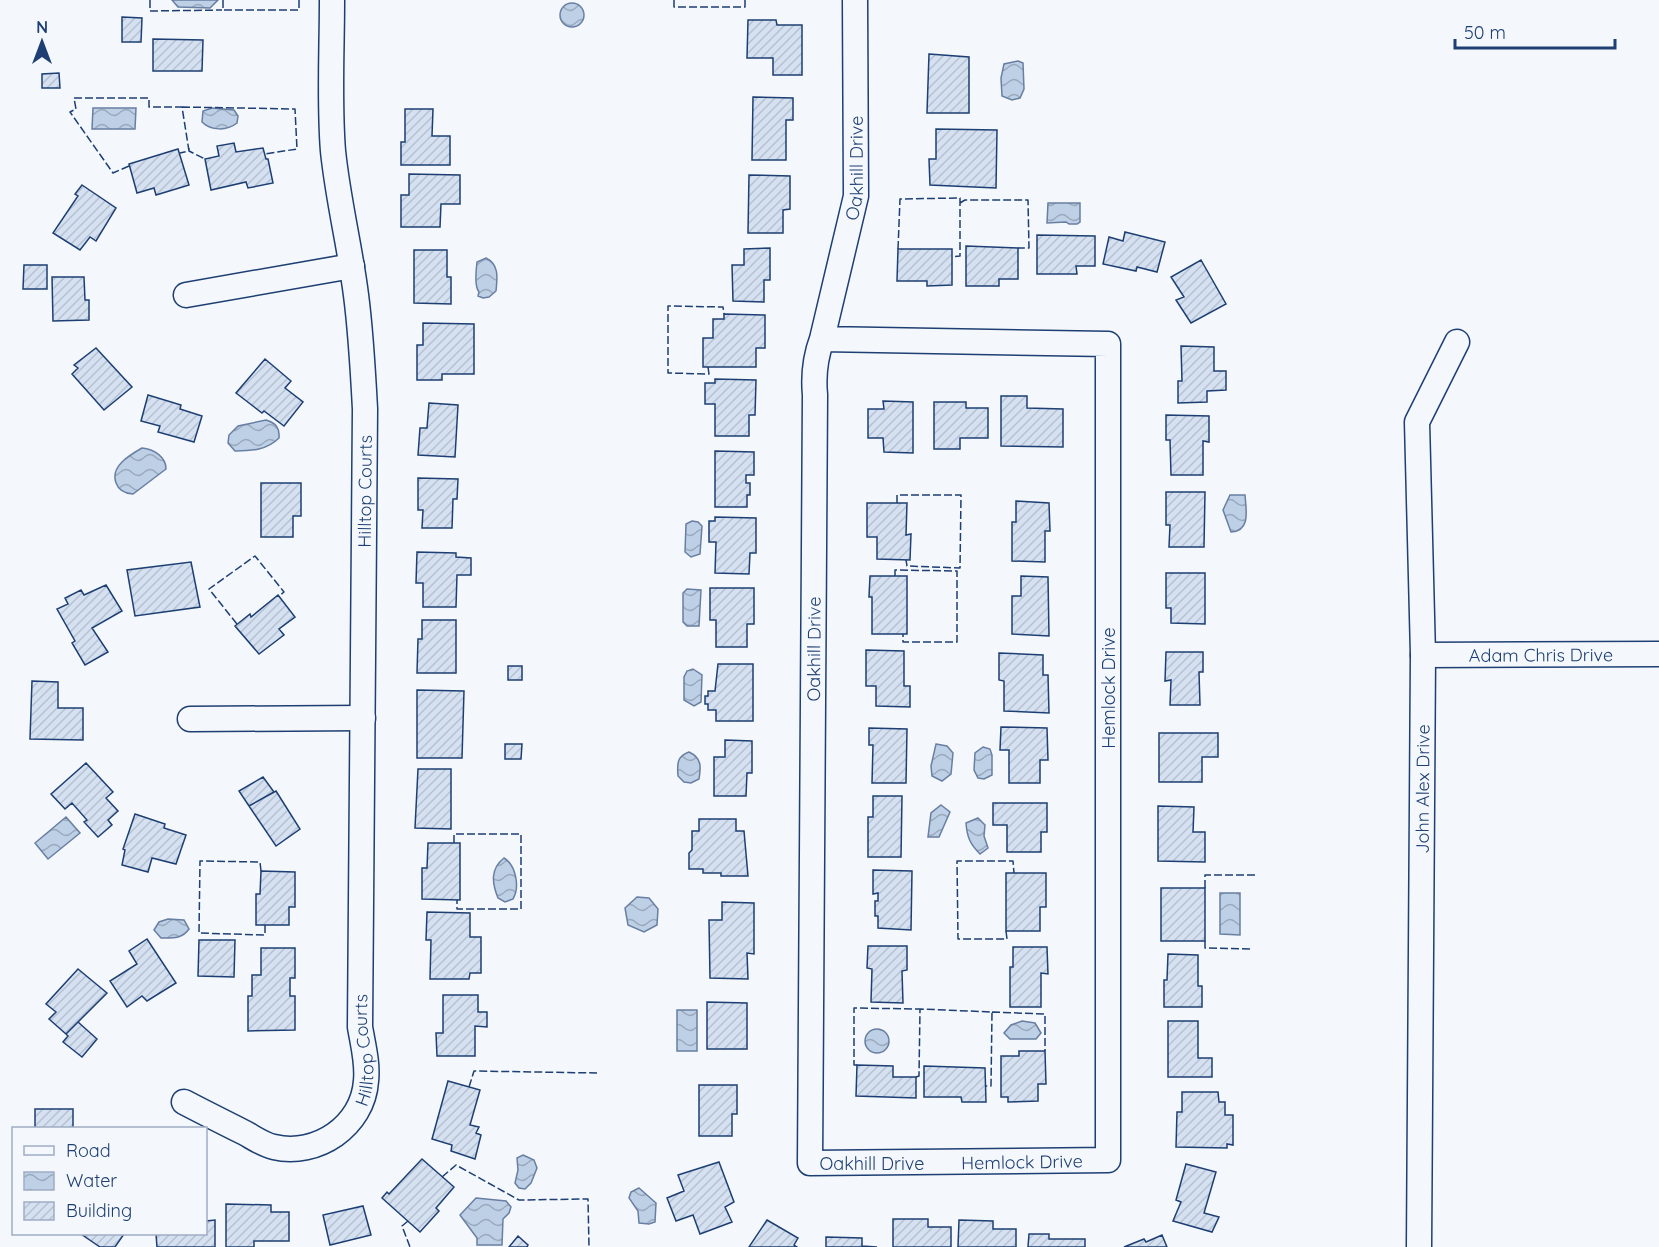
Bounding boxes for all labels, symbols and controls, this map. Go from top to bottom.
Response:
north arrow [12,12,72,72]
scale bar [1455,12,1616,50]
text: N [36,17,48,37]
text: 50 m [1464,21,1506,44]
street label: Oakhill Drive [839,115,867,222]
street label: Hilltop Courts [352,435,376,548]
street label: Oakhill Drive [802,597,825,702]
street label: Hemlock Drive [1097,627,1120,749]
street label: Adam Chris Drive [1469,643,1613,666]
street label: John Alex Drive [1410,724,1434,854]
street label: Hilltop Courts [349,994,378,1109]
legend [12,1127,207,1235]
text: Road [66,1139,111,1162]
street label: Hemlock Drive [961,1149,1083,1175]
street label: Oakhill Drive [820,1152,924,1175]
text: Water [66,1169,117,1192]
text: Building [66,1199,132,1222]

